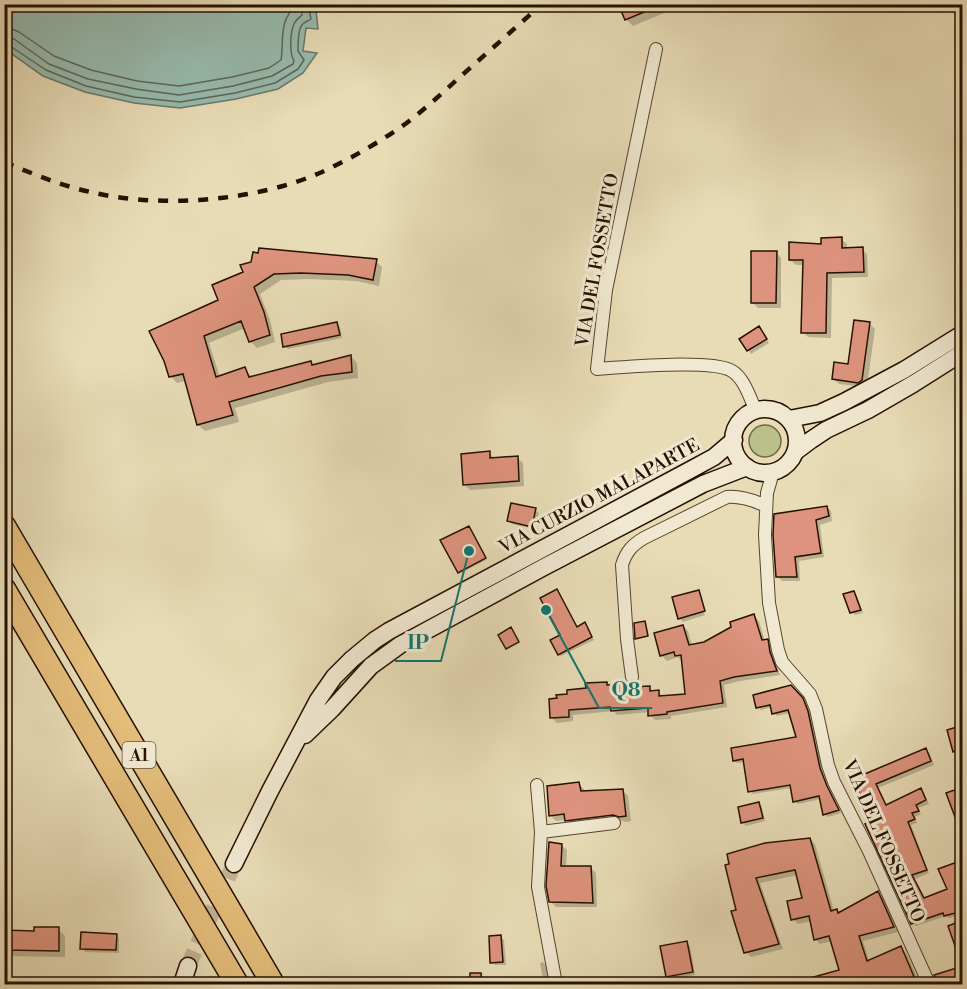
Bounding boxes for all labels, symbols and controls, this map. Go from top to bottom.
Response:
street label: VIA DEL FOSSETTO [571,171,624,350]
street label: VIA CURZIO MALAPARTE [494,434,703,560]
callout: IP [395,623,441,661]
text: IP [407,631,429,656]
callout: Q8 [599,670,652,708]
text: Q8 [611,678,641,703]
road number: A1 [122,742,156,768]
street label: VIA DEL FOSSETTO [837,755,930,926]

